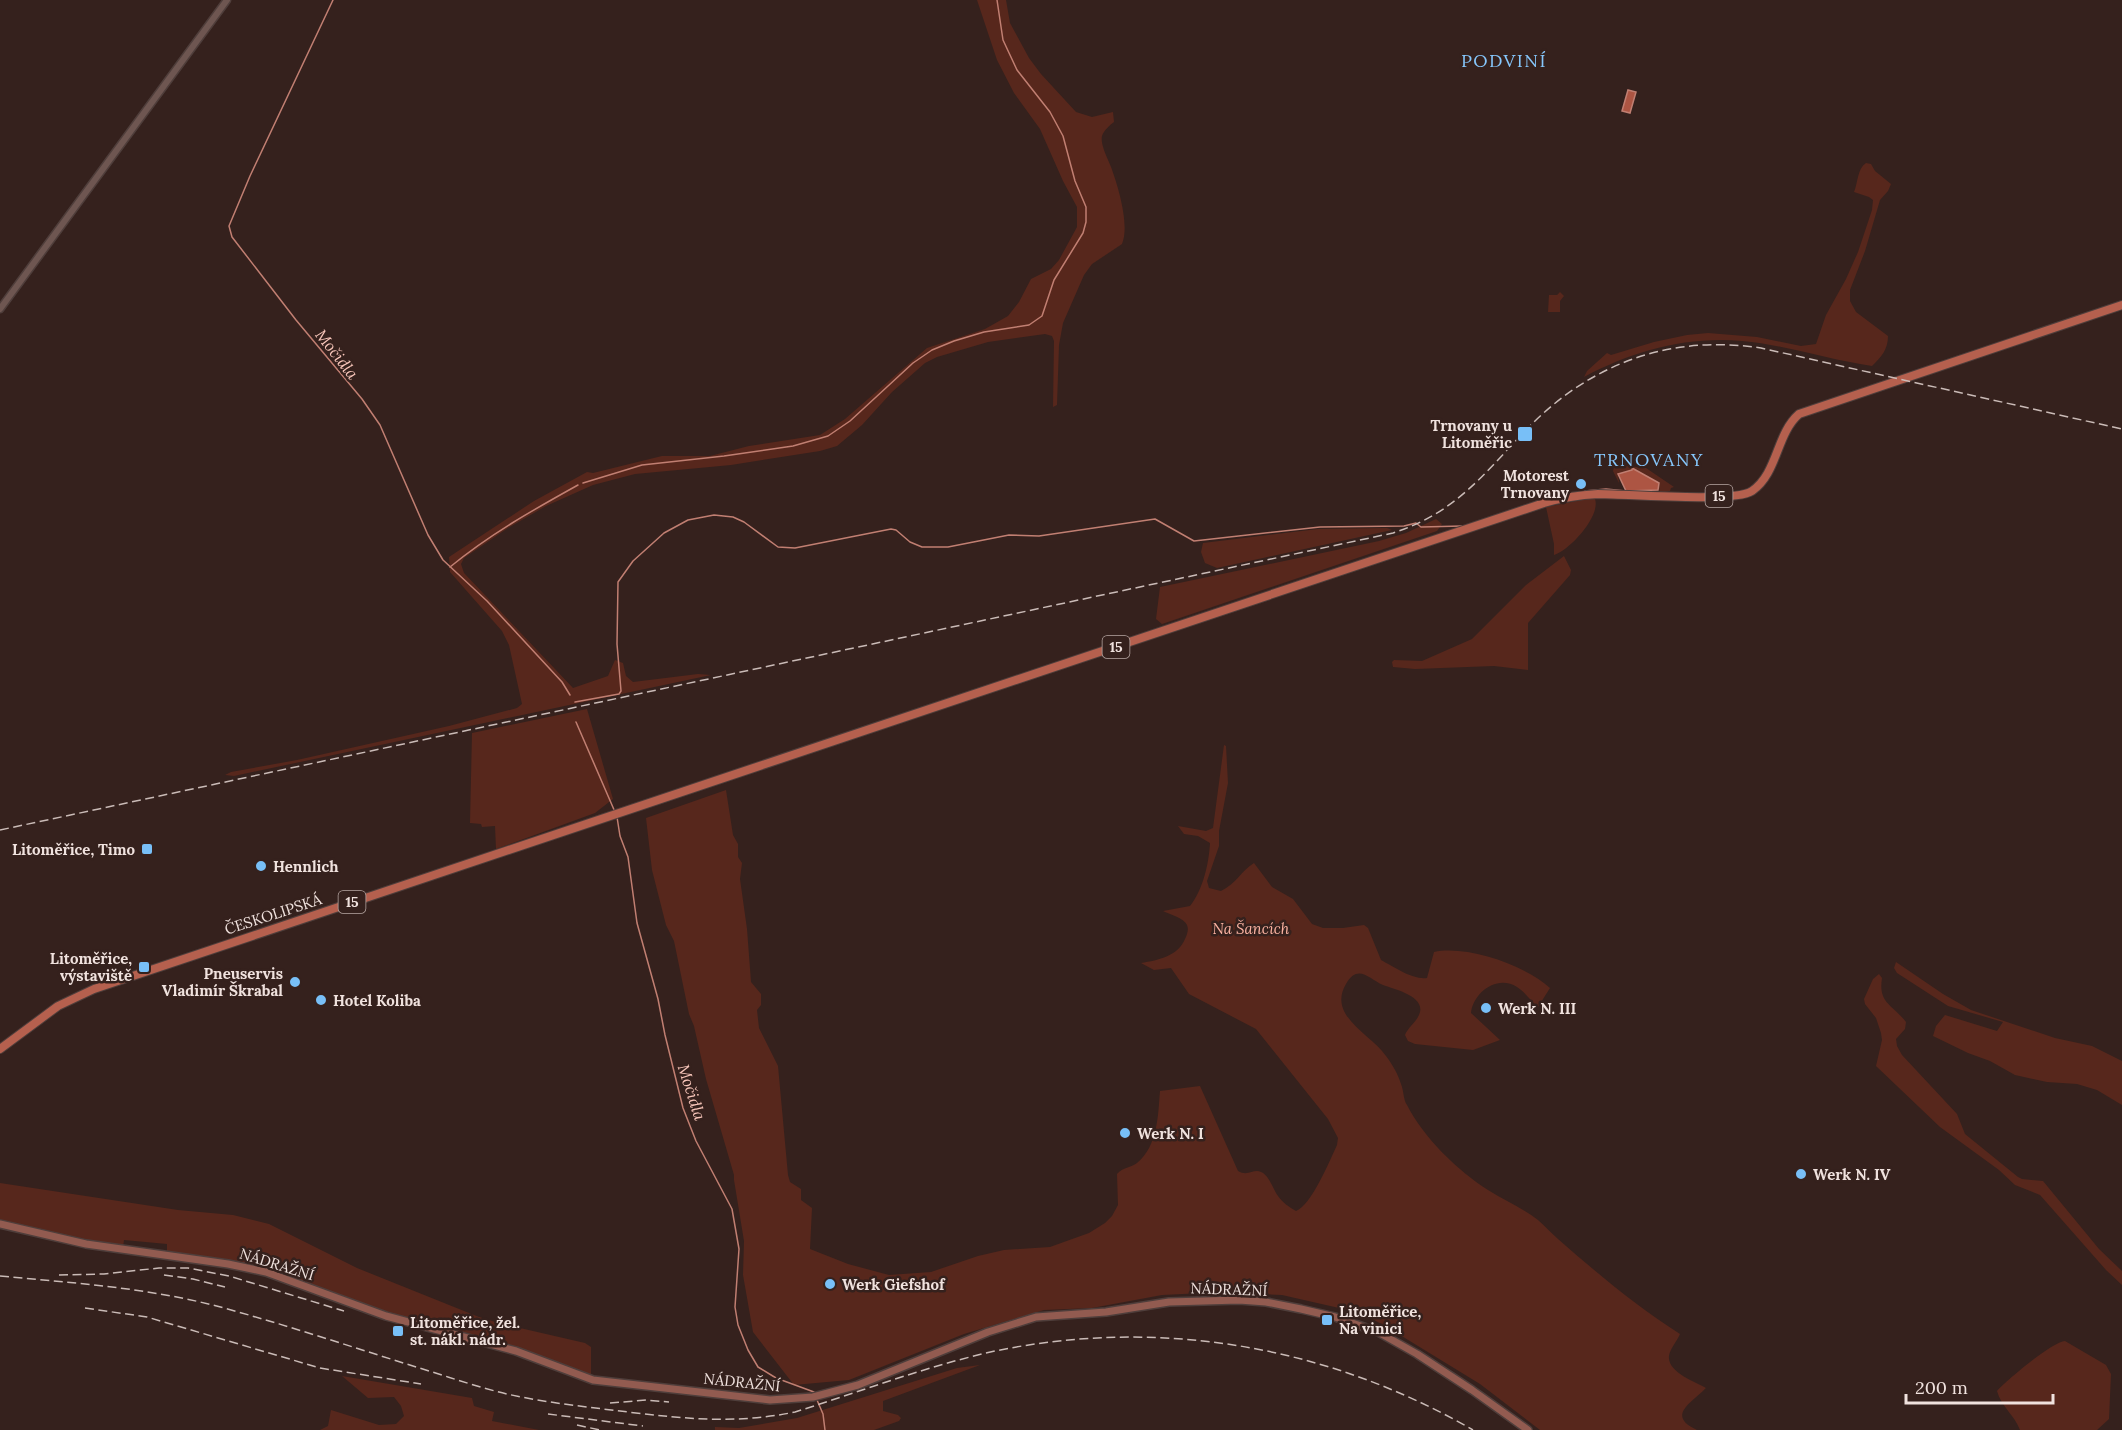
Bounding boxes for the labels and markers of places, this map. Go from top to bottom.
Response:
place label: Trnovany u Litoměřic [1430,416,1512,452]
marker: Trnovany u Litoměřic [1516,425,1534,443]
place label: Motorest Trnovany [1501,466,1570,502]
marker: Motorest Trnovany [1574,477,1588,491]
place label: Litoměřice, Timo [12,840,135,859]
marker: Litoměřice, Timo [140,842,154,856]
place label: Hennlich [273,857,339,876]
marker: Hennlich [254,859,268,873]
place label: Litoměřice, výstaviště [50,949,132,985]
marker: Litoměřice, výstaviště [137,960,151,974]
place label: Pneuservis Vladimír Škrabal [162,964,283,1000]
marker: Pneuservis Vladimír Škrabal [288,975,302,989]
place label: Hotel Koliba [333,991,421,1010]
marker: Hotel Koliba [314,993,328,1007]
place label: Werk N. III [1498,999,1577,1018]
marker: Werk N. III [1479,1001,1493,1015]
place label: Werk N. I [1137,1124,1204,1143]
marker: Werk N. I [1118,1126,1132,1140]
place label: Werk N. IV [1813,1165,1891,1184]
marker: Werk N. IV [1794,1167,1808,1181]
place label: Werk Giefshof [842,1275,946,1294]
marker: Werk Giefshof [823,1277,837,1291]
place label: Litoměřice, Na vinici [1339,1302,1421,1338]
place label: Litoměřice, žel. st. nákl. nádr. [410,1313,520,1349]
marker: Litoměřice, Na vinici [1320,1313,1334,1327]
marker: Litoměřice, žel. st. nákl. nádr. [391,1324,405,1338]

